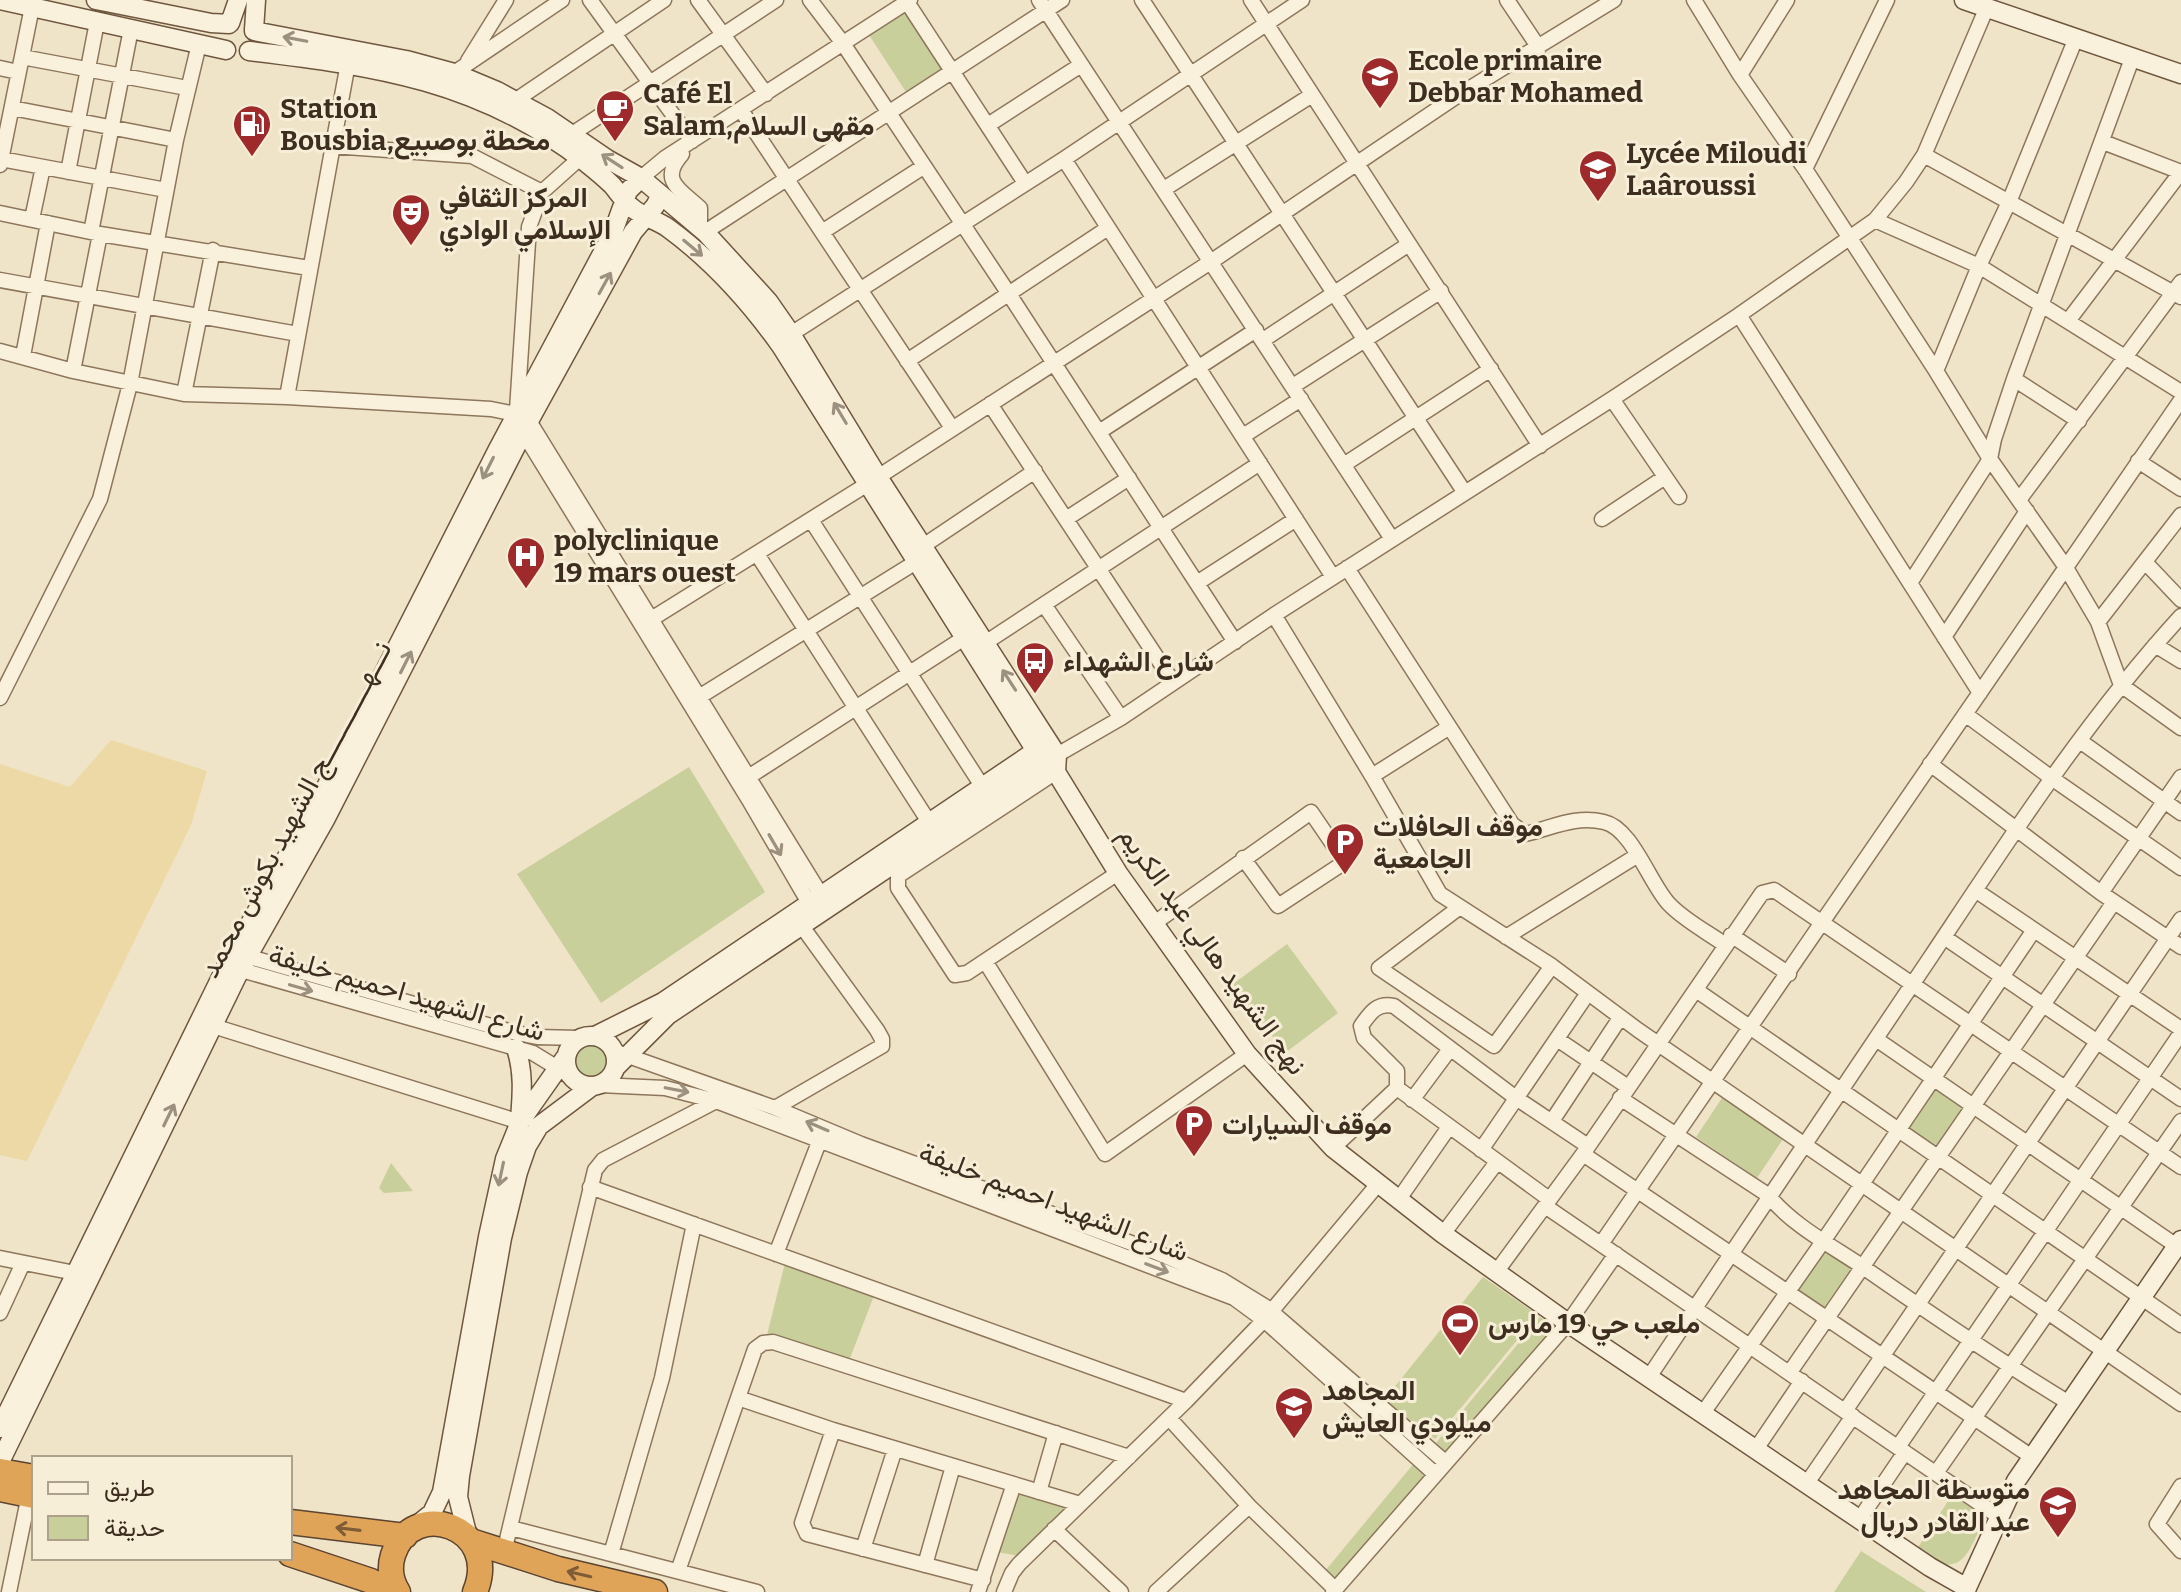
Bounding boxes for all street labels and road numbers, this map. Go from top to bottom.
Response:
street label: نـــهـــــــــــج الشهيد بكوش محمد [193,635,401,985]
street label: نهج الشهيد هالي عبد الكريم [1106,820,1314,1085]
street label: شارع الشهيد احميم خليفة [264,937,549,1050]
street label: شارع الشهيد احميم خليفة [914,1135,1193,1270]

